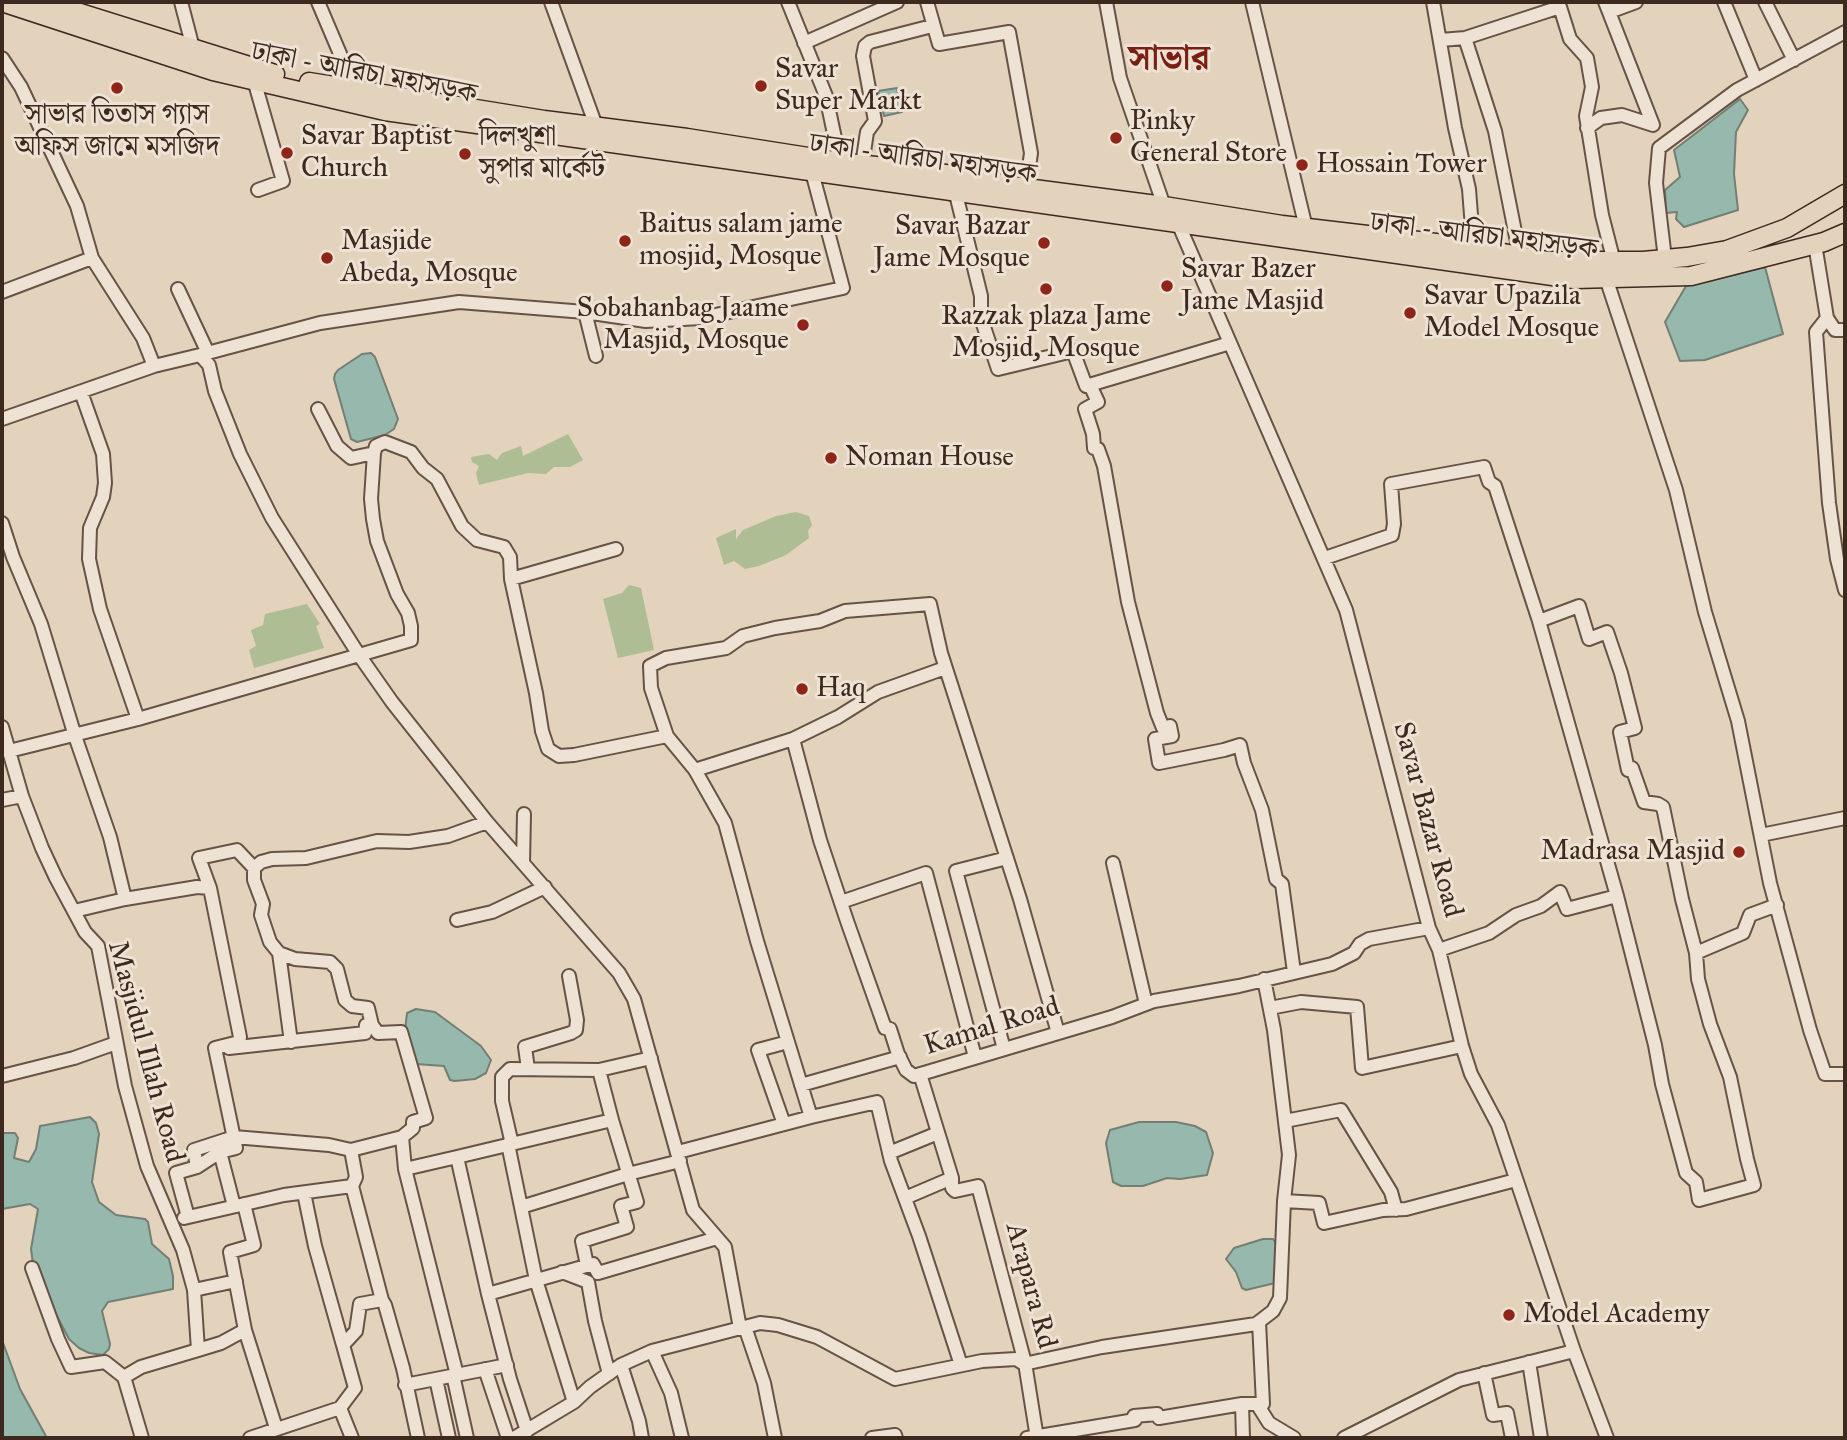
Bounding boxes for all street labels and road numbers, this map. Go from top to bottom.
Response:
street label: ঢাকা - আরিচা মহাসড়ক [248,36,480,112]
street label: ঢাকা - আরিচা মহাসড়ক [807,127,1039,193]
street label: ঢাকা - আরিচা মহাসড়ক [1368,206,1600,268]
street label: Savar Bazar Road [1385,719,1469,921]
street label: Masjidul Illah Road [99,937,191,1167]
street label: Kamal Road [920,990,1064,1064]
street label: Arapara Rd [997,1219,1063,1353]

